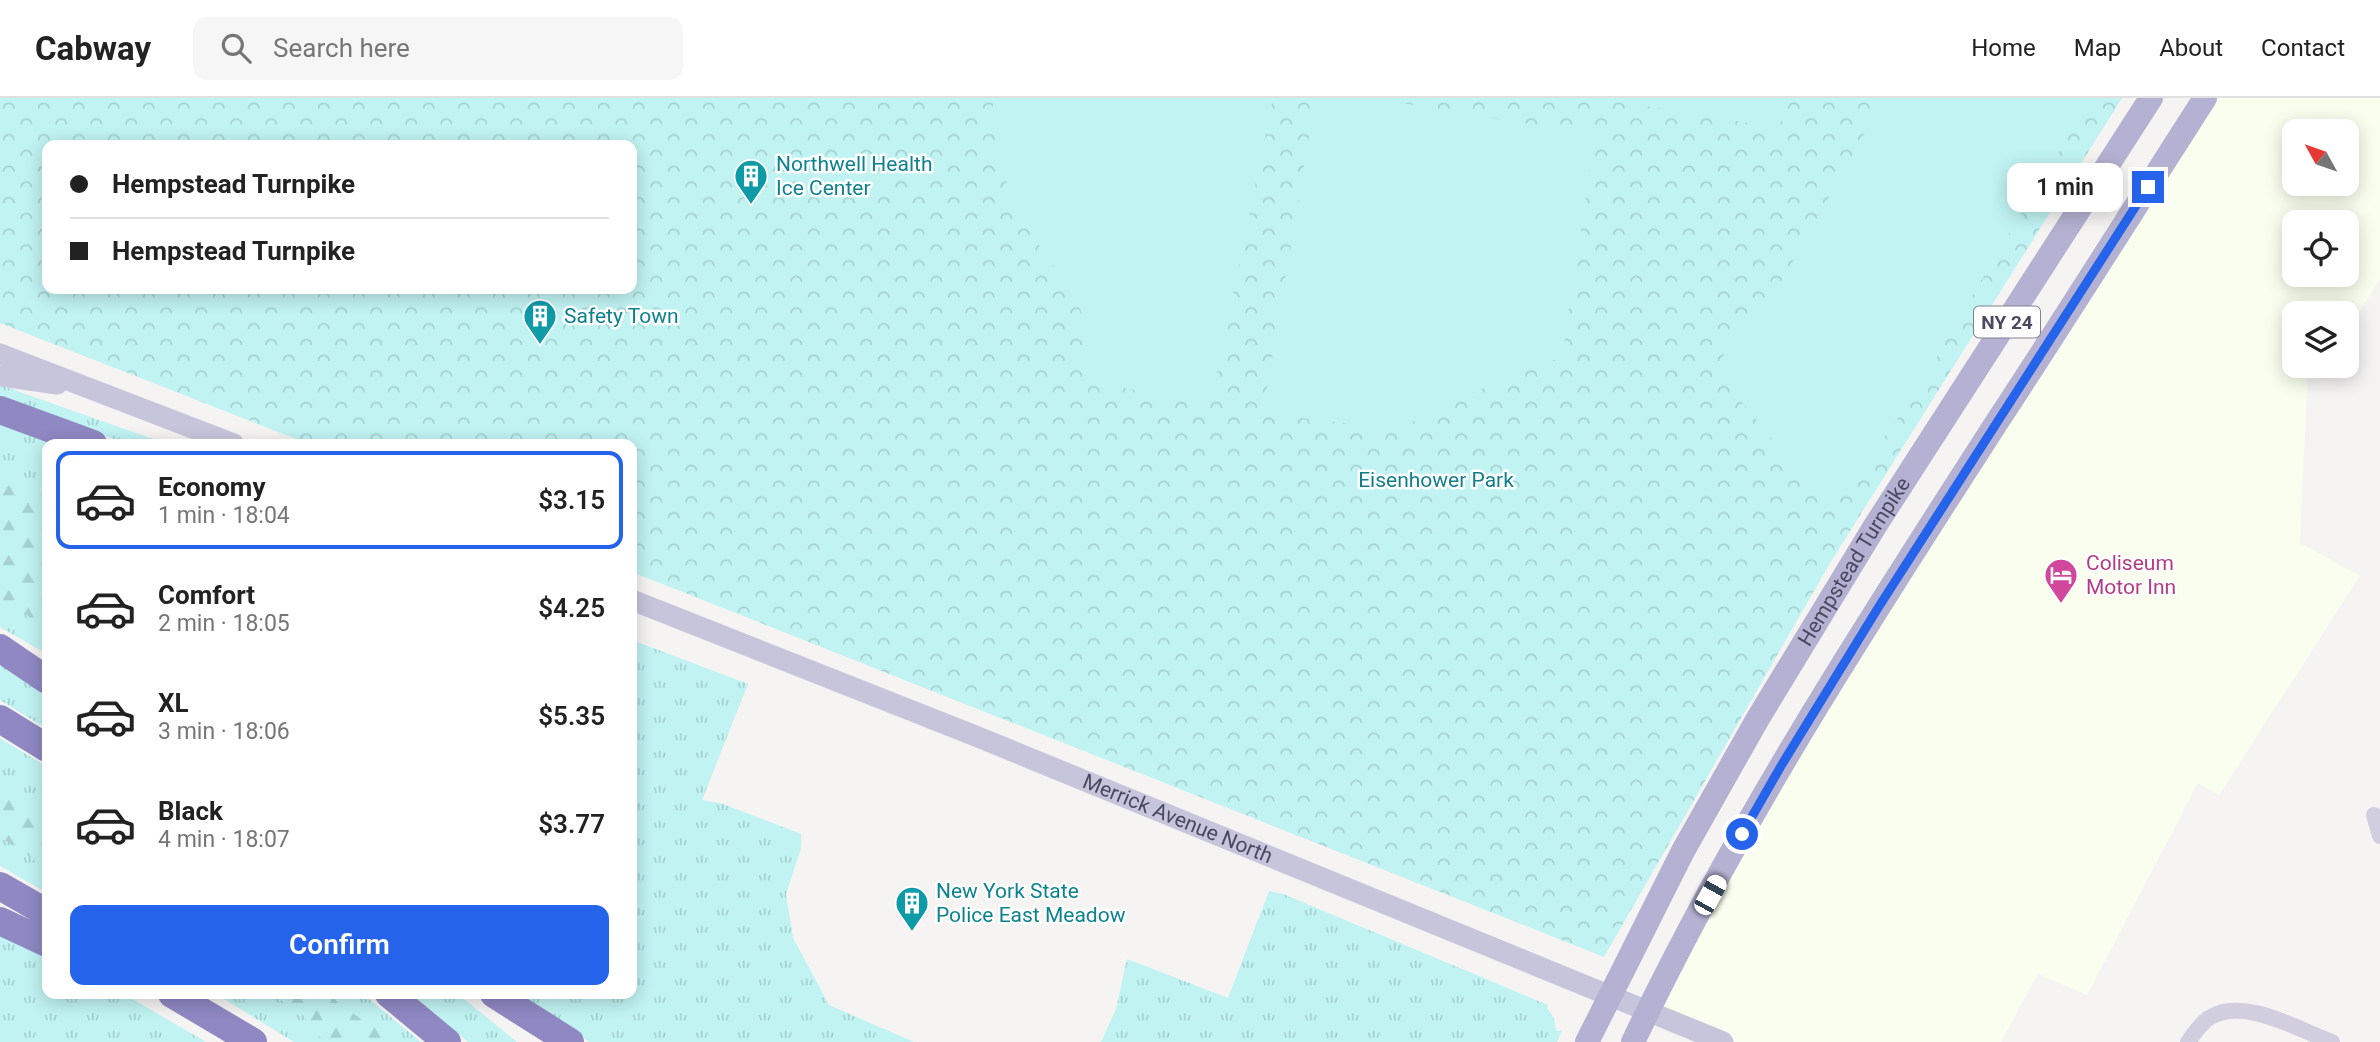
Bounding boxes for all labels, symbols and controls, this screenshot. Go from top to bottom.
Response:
search box [193,17,683,80]
text: Cabway [35,29,151,68]
icon: search [217,29,255,67]
text: Search here [273,33,410,63]
text: Home [1971,34,2036,62]
text: Map [2074,34,2121,62]
text: About [2159,34,2223,62]
text: Contact [2261,34,2345,62]
north arrow [2282,119,2359,196]
map controls [2282,119,2359,378]
place label: Northwell Health Ice Center [776,152,932,200]
building icon: Northwell Health Ice Center [732,157,770,206]
callout: 1 min [2008,162,2124,212]
text: Hempstead Turnpike [112,169,355,199]
route end [2132,171,2164,203]
text: 1 min [2036,174,2094,201]
button: locate [2282,210,2359,287]
text: Hempstead Turnpike [112,236,355,266]
building icon: Safety Town [521,297,559,346]
button: layers [2282,301,2359,378]
place label: Safety Town [564,304,679,328]
road number: NY 24 [1974,306,2040,338]
park label: Eisenhower Park [1358,468,1514,492]
icon: car [74,469,137,532]
text: Economy [158,472,265,502]
street label: Hempstead Turnpike [1793,473,1915,650]
text: $3.15 [538,485,605,515]
text: 1 min · 18:04 [158,502,290,529]
place label: Coliseum Motor Inn [2086,551,2176,599]
hotel icon: Coliseum Motor Inn [2042,556,2080,605]
icon: car [74,577,137,640]
text: Comfort [158,580,255,610]
text: $4.25 [538,593,605,623]
text: 2 min · 18:05 [158,610,290,637]
icon: car [74,685,137,748]
text: XL [158,688,189,718]
text: $5.35 [538,701,605,731]
text: 3 min · 18:06 [158,718,290,745]
street label: Merrick Avenue North [1079,769,1276,868]
icon: car [74,793,137,856]
text: Black [158,796,223,826]
text: $3.77 [538,809,605,839]
route start [1726,818,1758,850]
text: 4 min · 18:07 [158,826,290,853]
car [1691,872,1730,918]
place label: New York State Police East Meadow [936,879,1126,927]
building icon: New York State Police East Meadow [893,884,931,933]
button: Confirm [70,905,609,985]

